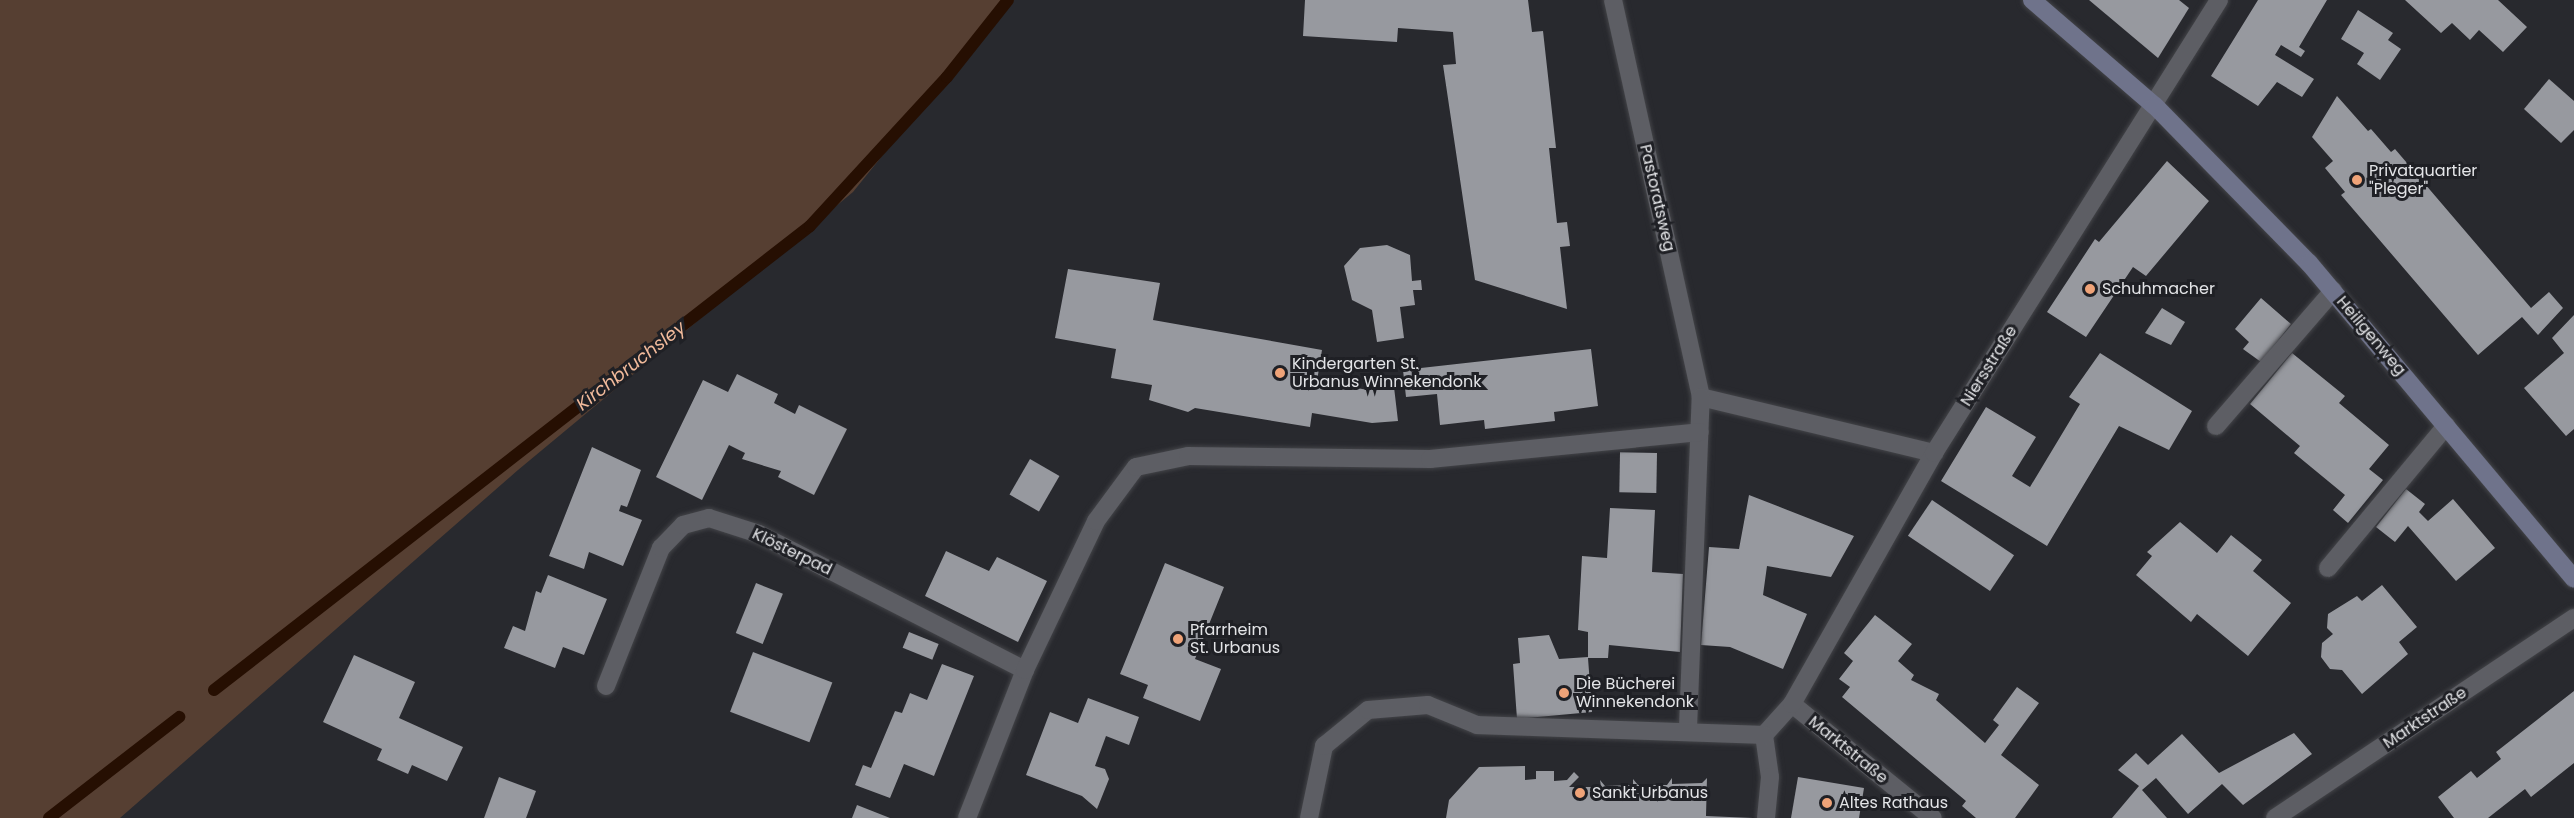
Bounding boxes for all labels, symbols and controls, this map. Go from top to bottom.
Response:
street label: Pastoratsweg [1635,143,1679,253]
place label: Privatquartier "Pleger" [2369,161,2477,199]
marker: Privatquartier "Pleger" [2350,173,2364,187]
place label: Schuhmacher [2102,279,2215,299]
marker: Schuhmacher [2083,282,2097,296]
street label: Heiligenweg [2332,292,2410,380]
water label: Kirchbruchsley [572,317,690,415]
street label: Niersstraße [1957,322,2021,410]
place label: Kindergarten St. Urbanus Winnekendonk [1292,354,1481,392]
marker: Kindergarten St. Urbanus Winnekendonk [1273,366,1287,380]
street label: Klösterpad [749,524,835,580]
place label: Pfarrheim St. Urbanus [1190,620,1280,658]
marker: Pfarrheim St. Urbanus [1171,632,1185,646]
place label: Die Bücherei Winnekendonk [1576,674,1694,712]
street label: Marktstraße [2380,683,2470,753]
marker: Die Bücherei Winnekendonk [1557,686,1571,700]
street label: Marktstraße [1805,712,1891,788]
place label: Sankt Urbanus [1592,783,1708,803]
marker: Sankt Urbanus [1573,786,1587,800]
place label: Altes Rathaus [1839,793,1948,813]
marker: Altes Rathaus [1820,796,1834,810]

